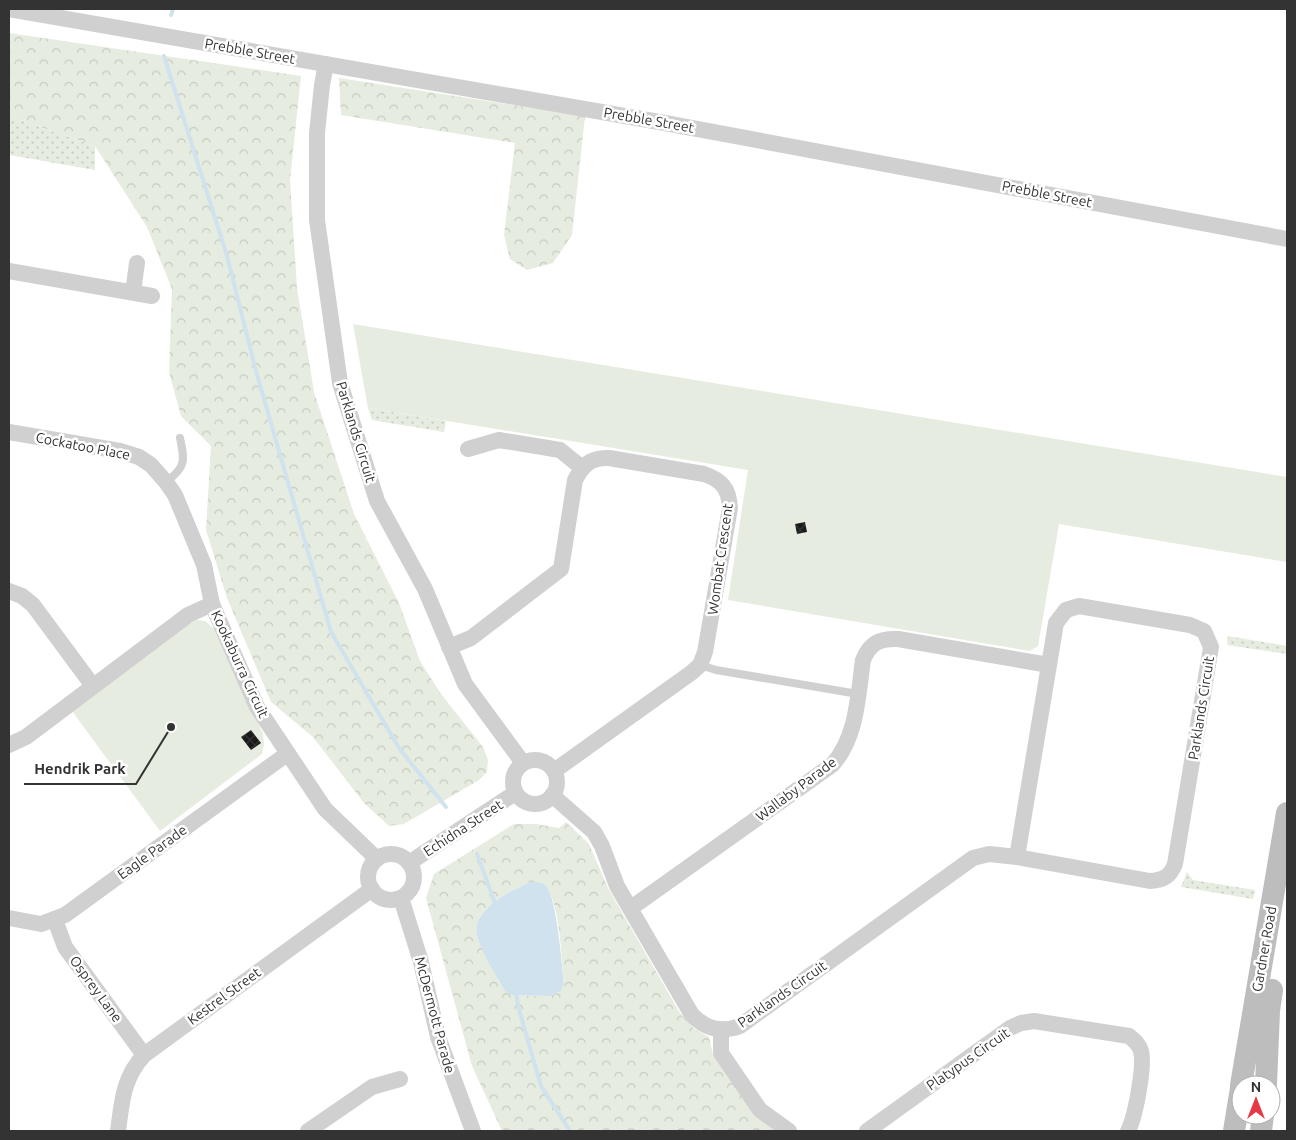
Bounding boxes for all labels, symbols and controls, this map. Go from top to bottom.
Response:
street label: Prebble Street [204,35,297,67]
street label: Prebble Street [603,104,696,136]
street label: Prebble Street [1001,177,1094,211]
street label: Parklands Circuit [333,380,379,485]
street label: Cockatoo Place [34,429,132,463]
street label: Wombat Crescent [704,502,736,616]
street label: Kookaburra Circuit [208,608,272,721]
street label: Parklands Circuit [1185,654,1217,761]
callout: Hendrik Park [24,754,136,784]
street label: Wallaby Parade [753,754,839,824]
text: Hendrik Park [34,760,126,777]
street label: Echidna Street [420,796,506,860]
street label: Eagle Parade [114,822,190,882]
street label: Gardner Road [1249,905,1279,993]
street label: Osprey Lane [67,953,125,1025]
street label: McDermott Parade [412,955,458,1075]
street label: Parklands Circuit [734,957,830,1031]
street label: Kestrel Street [184,964,264,1028]
street label: Platypus Circuit [923,1024,1013,1094]
north arrow [1231,1075,1281,1125]
text: N [1251,1079,1261,1095]

